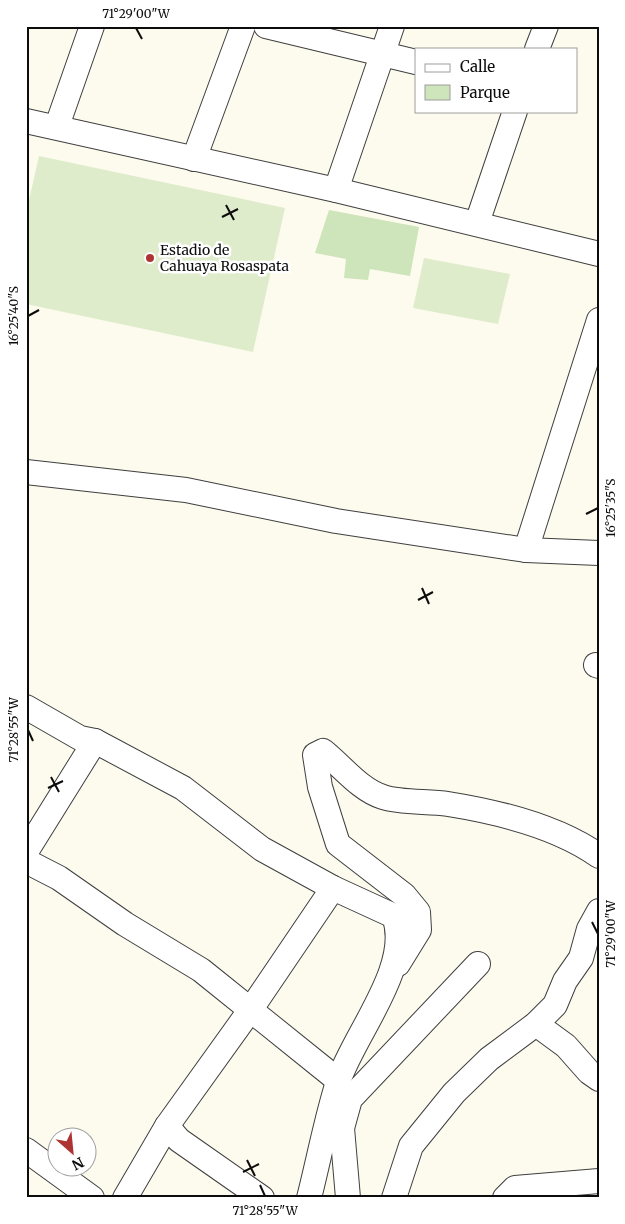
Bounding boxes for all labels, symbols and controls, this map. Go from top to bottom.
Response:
text: 71°29'00"W [102,6,171,21]
legend [415,48,578,112]
text: Calle [460,57,495,76]
text: Parque [460,83,510,102]
place label: Estadio de Cahuaya Rosaspata [160,241,289,275]
marker: Estadio de Cahuaya Rosaspata [144,252,156,264]
text: 16°25'40"S [6,286,21,346]
text: 16°25'35"S [603,479,618,537]
text: 71°28'55"W [6,696,21,763]
text: 71°29'00"W [603,899,618,968]
north arrow [48,1126,98,1176]
text: N [69,1153,87,1174]
text: 71°28'55"W [232,1203,299,1218]

